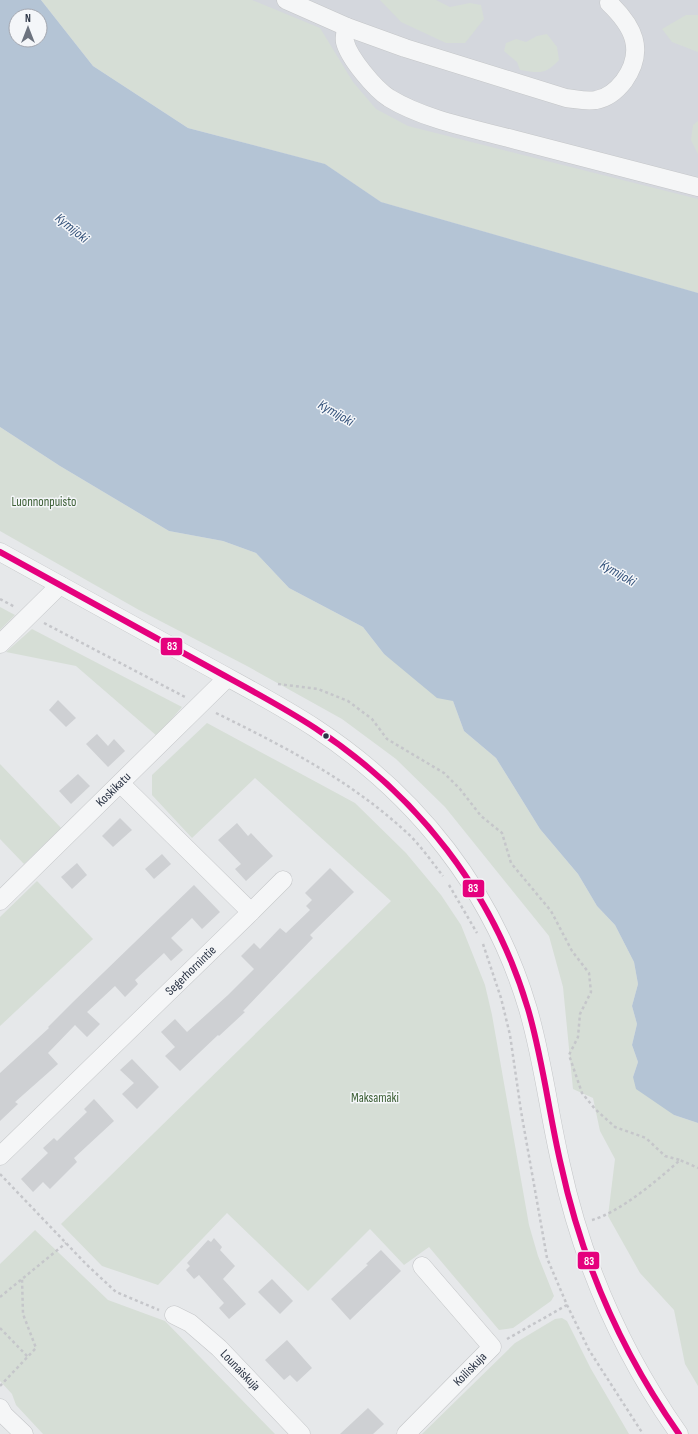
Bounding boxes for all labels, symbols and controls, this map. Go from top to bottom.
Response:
north arrow [8,8,48,48]
text: N [25,12,31,25]
water label: Kymijoki [52,209,93,247]
water label: Kymijoki [315,396,357,430]
park label: Luonnonpuisto [12,494,76,510]
water label: Kymijoki [597,556,639,590]
line badge: 83 [160,637,183,656]
text: 83 [167,640,177,653]
unlabelled marker [321,731,331,741]
street label: Koskikatu [93,769,134,810]
line badge: 83 [462,879,485,898]
text: 83 [468,882,478,895]
street label: Segerhornintie [162,942,220,999]
park label: Maksamäki [351,1090,399,1106]
line badge: 83 [577,1251,600,1270]
text: 83 [584,1255,594,1268]
street label: Lounaiskuja [217,1346,264,1394]
street label: Koiliskuja [450,1349,490,1389]

